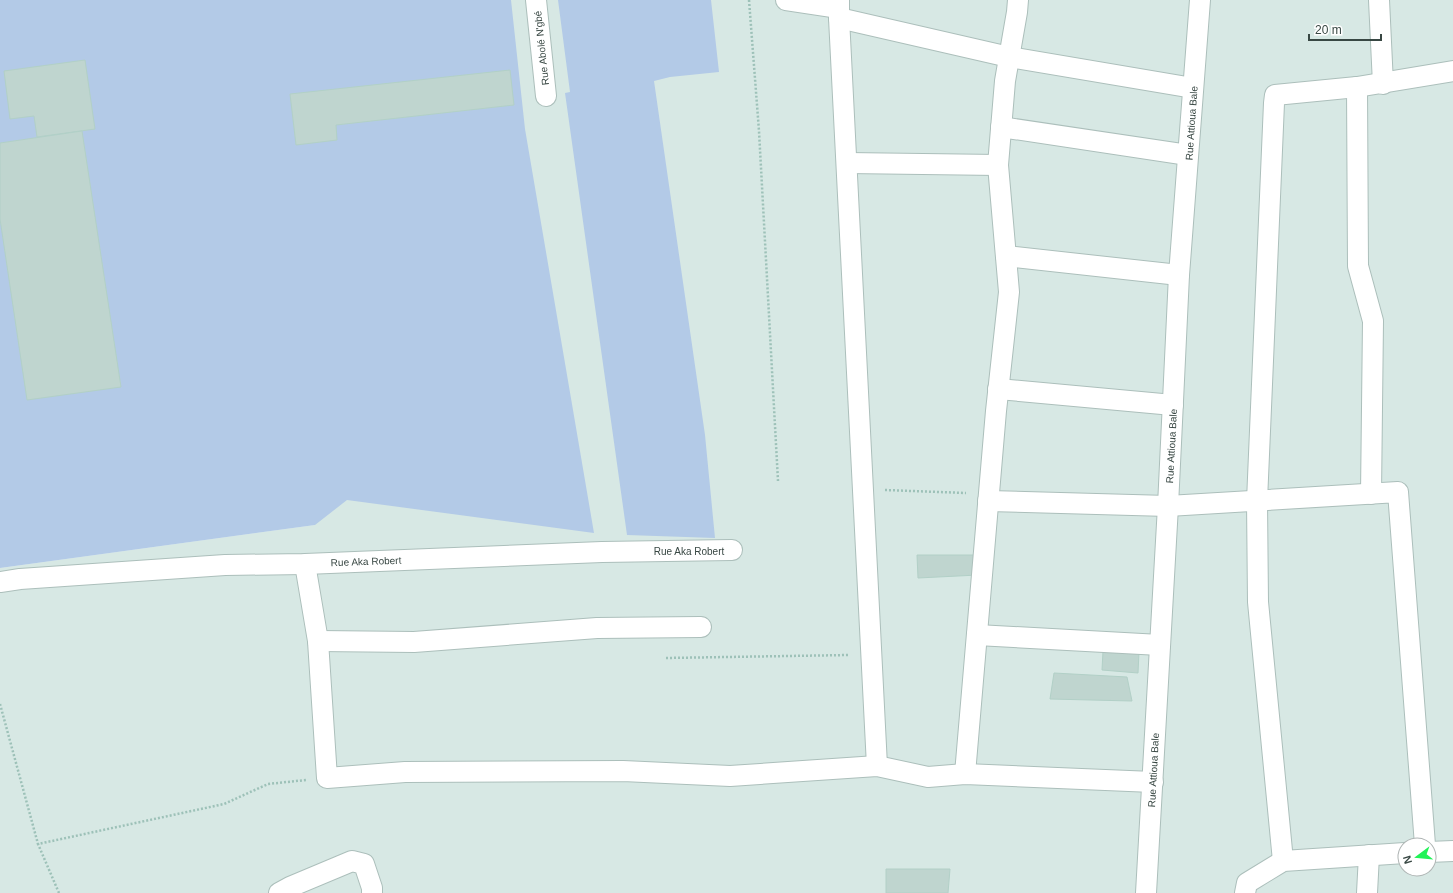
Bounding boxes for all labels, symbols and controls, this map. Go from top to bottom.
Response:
street label: Rue Abolé N'gbé [532,10,551,86]
scale bar [1309,16,1381,42]
text: 20 m [1315,23,1342,37]
street label: Rue Attioua Bale [1183,85,1200,161]
street label: Rue Attioua Bale [1164,408,1179,484]
street label: Rue Aka Robert [654,546,725,557]
street label: Rue Aka Robert [331,555,402,568]
street label: Rue Attioua Bale [1146,732,1161,808]
north arrow [1397,837,1437,877]
text: N [1401,854,1414,865]

